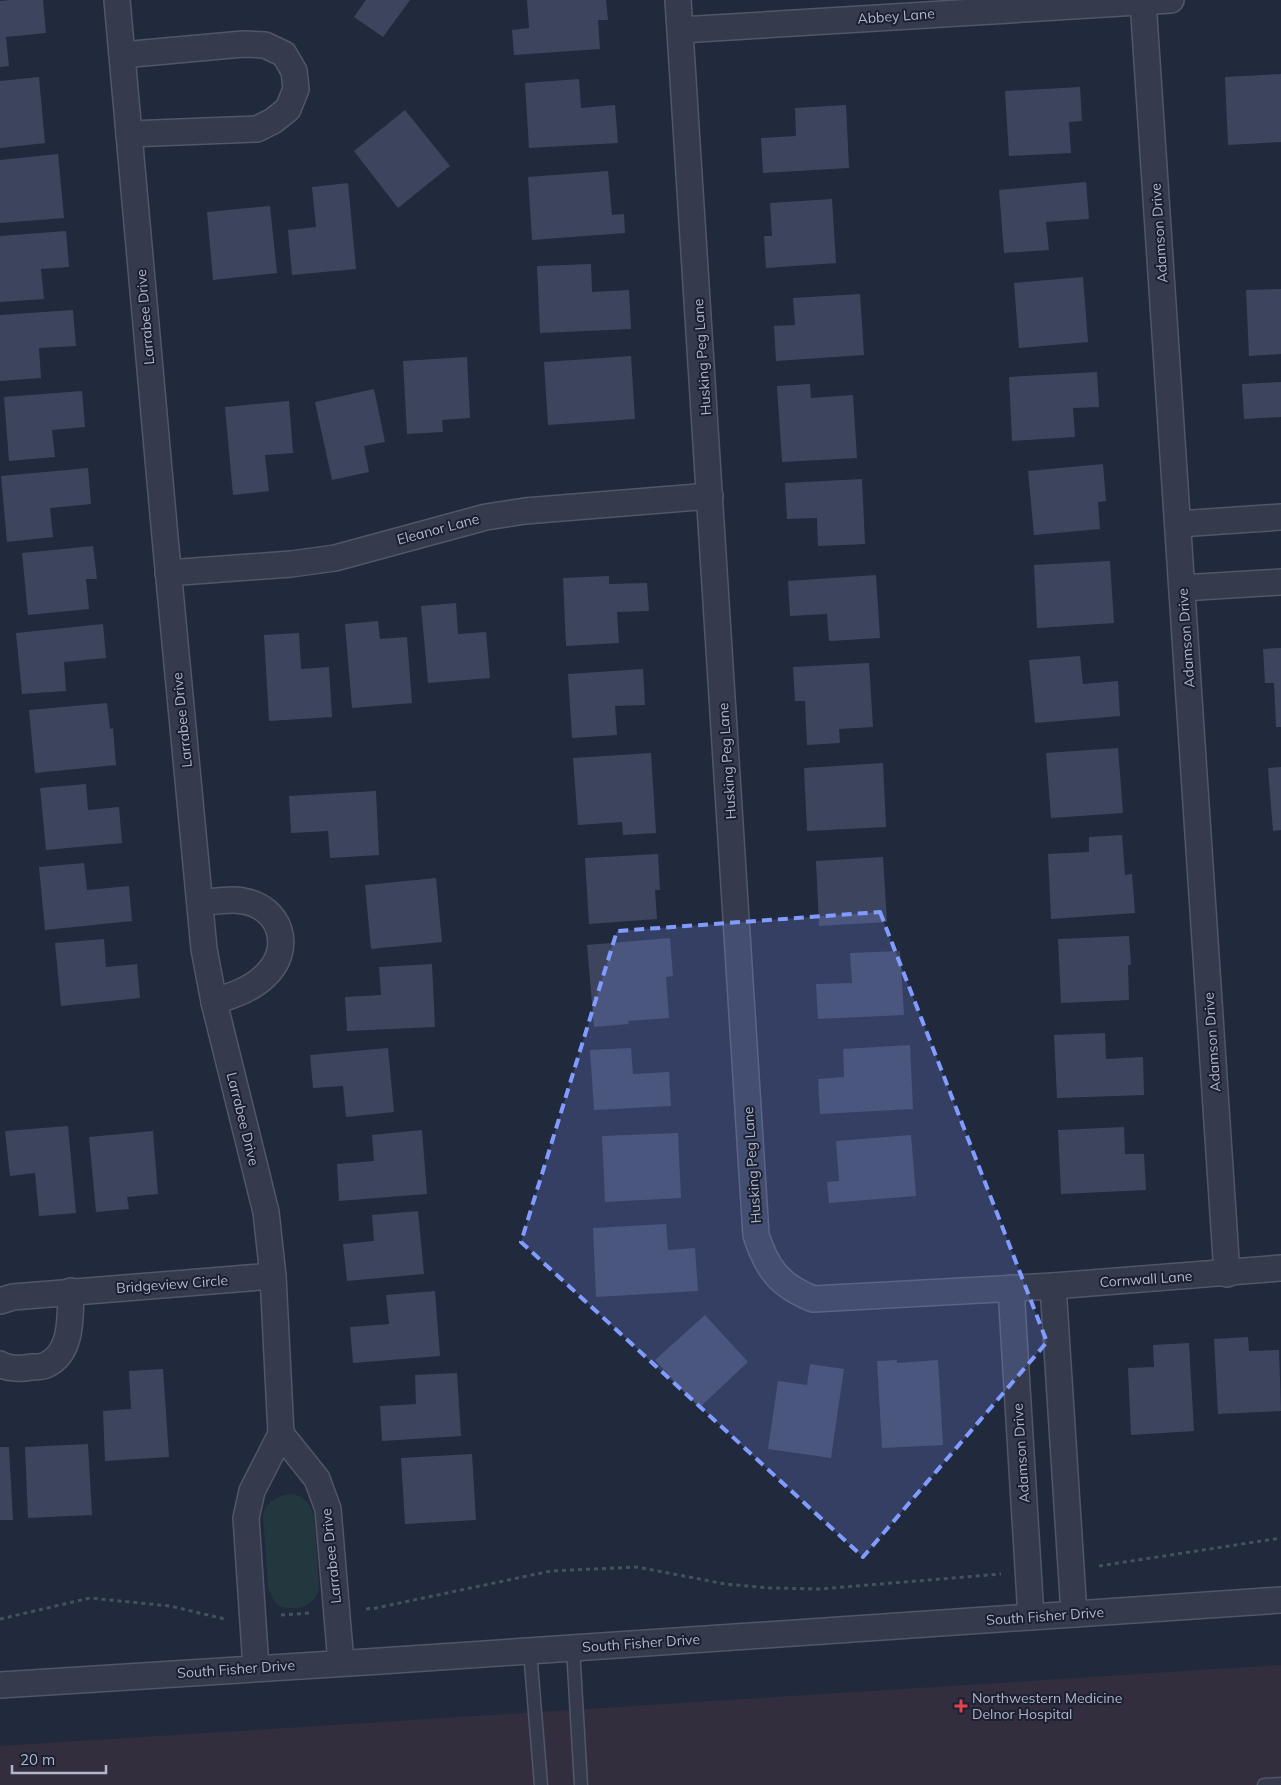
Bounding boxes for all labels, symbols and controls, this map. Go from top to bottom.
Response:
street label: Abbey Lane [857,4,935,28]
street label: Adamson Drive [1147,183,1171,283]
street label: Larrabee Drive [132,269,158,365]
street label: Husking Peg Lane [689,298,715,416]
street label: Eleanor Lane [395,509,481,549]
street label: Adamson Drive [1174,588,1198,688]
street label: Larrabee Drive [168,672,196,768]
street label: Husking Peg Lane [714,702,740,820]
street label: Adamson Drive [1200,992,1224,1092]
street label: Larrabee Drive [223,1070,263,1168]
street label: Husking Peg Lane [739,1106,765,1224]
street label: Cornwall Lane [1099,1267,1193,1291]
street label: Bridgeview Circle [115,1271,229,1297]
street label: Adamson Drive [1009,1403,1033,1503]
street label: Larrabee Drive [317,1508,345,1604]
street label: South Fisher Drive [985,1603,1105,1629]
street label: South Fisher Drive [581,1630,701,1656]
street label: South Fisher Drive [176,1656,296,1682]
place label: Northwestern Medicine Delnor Hospital [972,1689,1122,1723]
marker: Northwestern Medicine Delnor Hospital [954,1699,968,1713]
scale bar [12,1742,106,1774]
text: 20 m [20,1750,55,1769]

